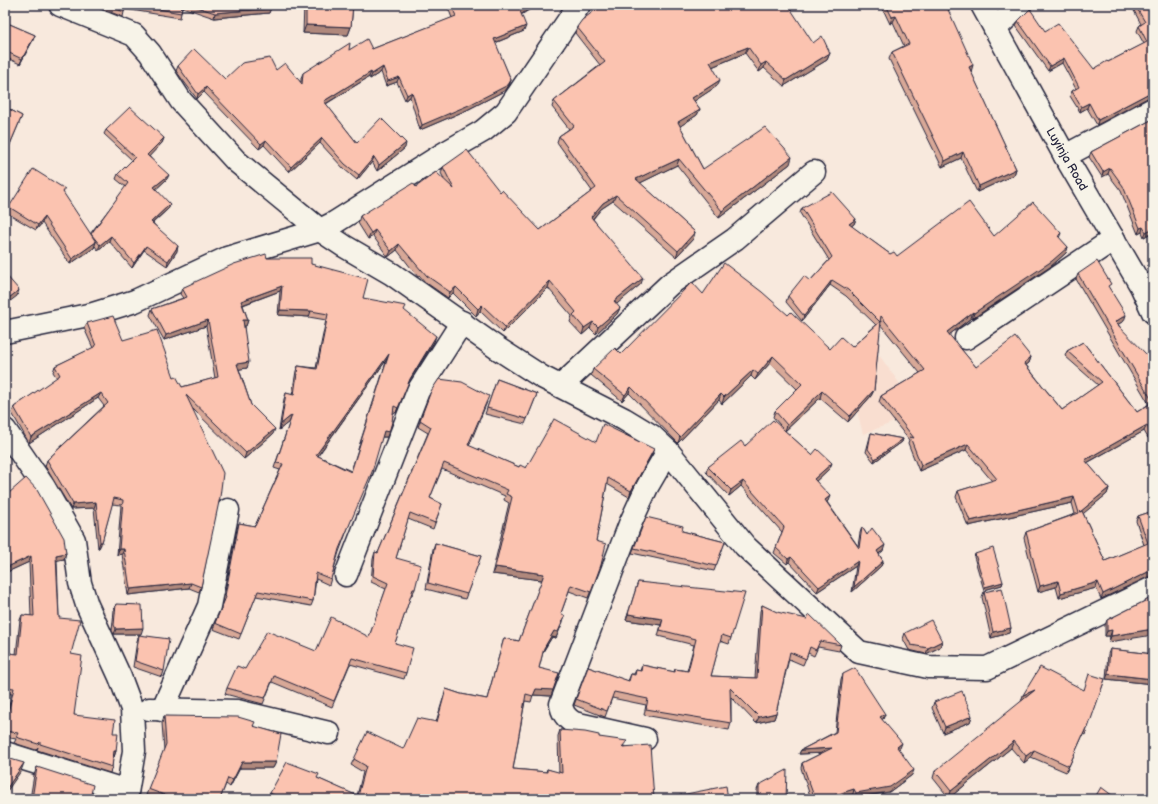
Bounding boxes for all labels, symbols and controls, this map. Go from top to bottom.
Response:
street label: Luyinja Road [1042,125,1091,194]

